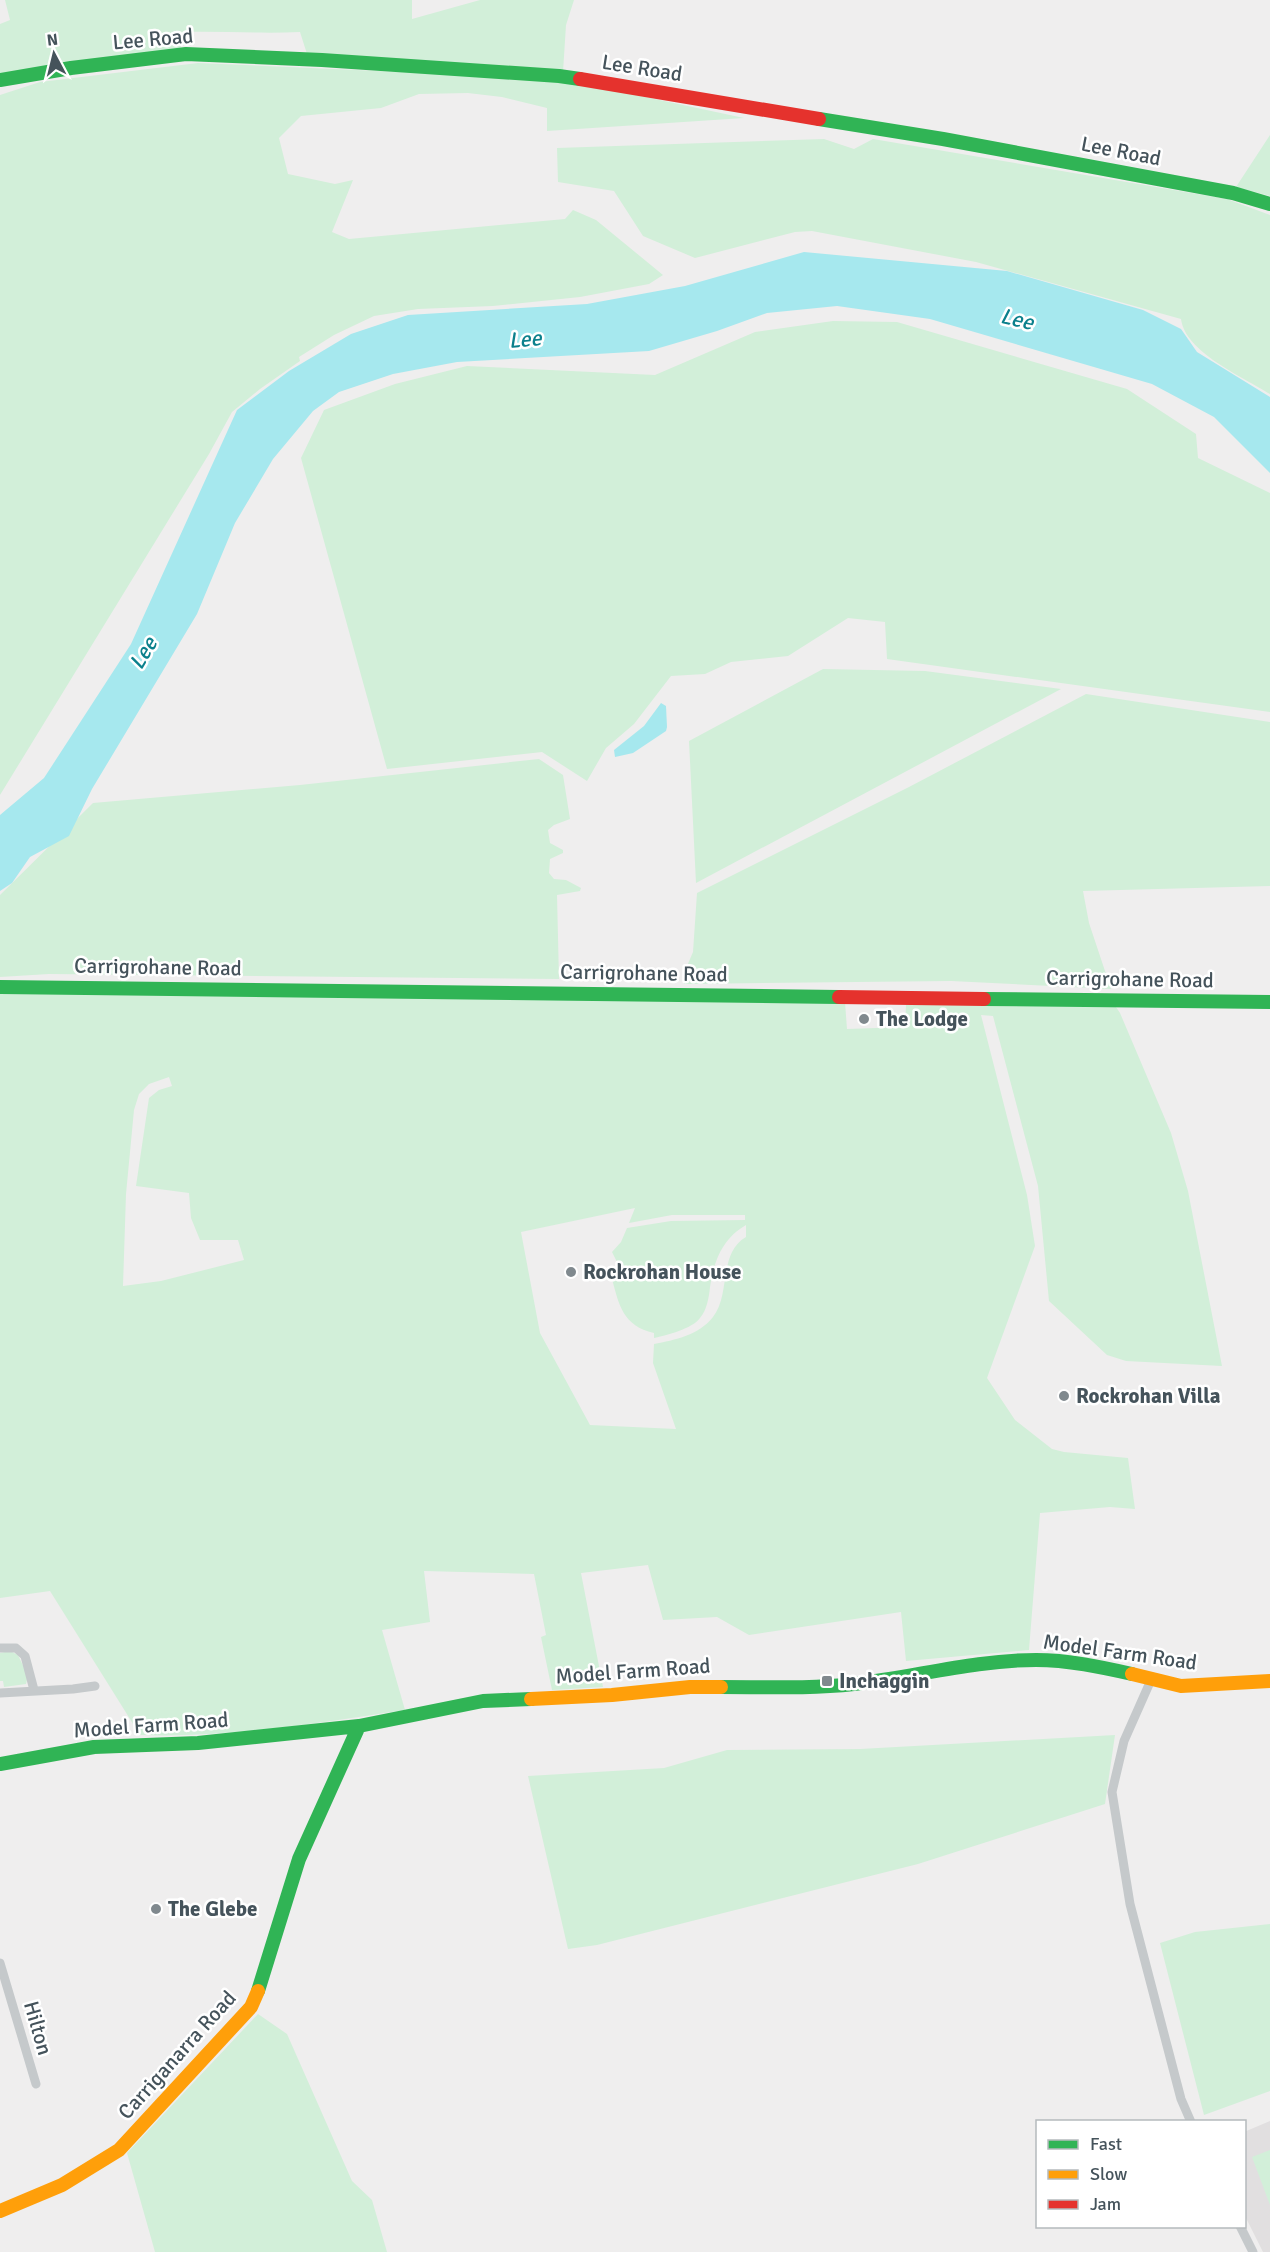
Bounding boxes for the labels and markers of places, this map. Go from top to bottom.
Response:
place label: The Lodge [876,1006,968,1032]
marker: The Lodge [857,1012,871,1026]
place label: Rockrohan House [583,1259,741,1285]
marker: Rockrohan House [564,1265,578,1279]
place label: Rockrohan Villa [1076,1383,1221,1409]
marker: Rockrohan Villa [1057,1389,1071,1403]
place label: Inchaggin [839,1668,929,1694]
marker: Inchaggin [820,1674,834,1688]
place label: The Glebe [168,1896,257,1922]
marker: The Glebe [149,1902,163,1916]

